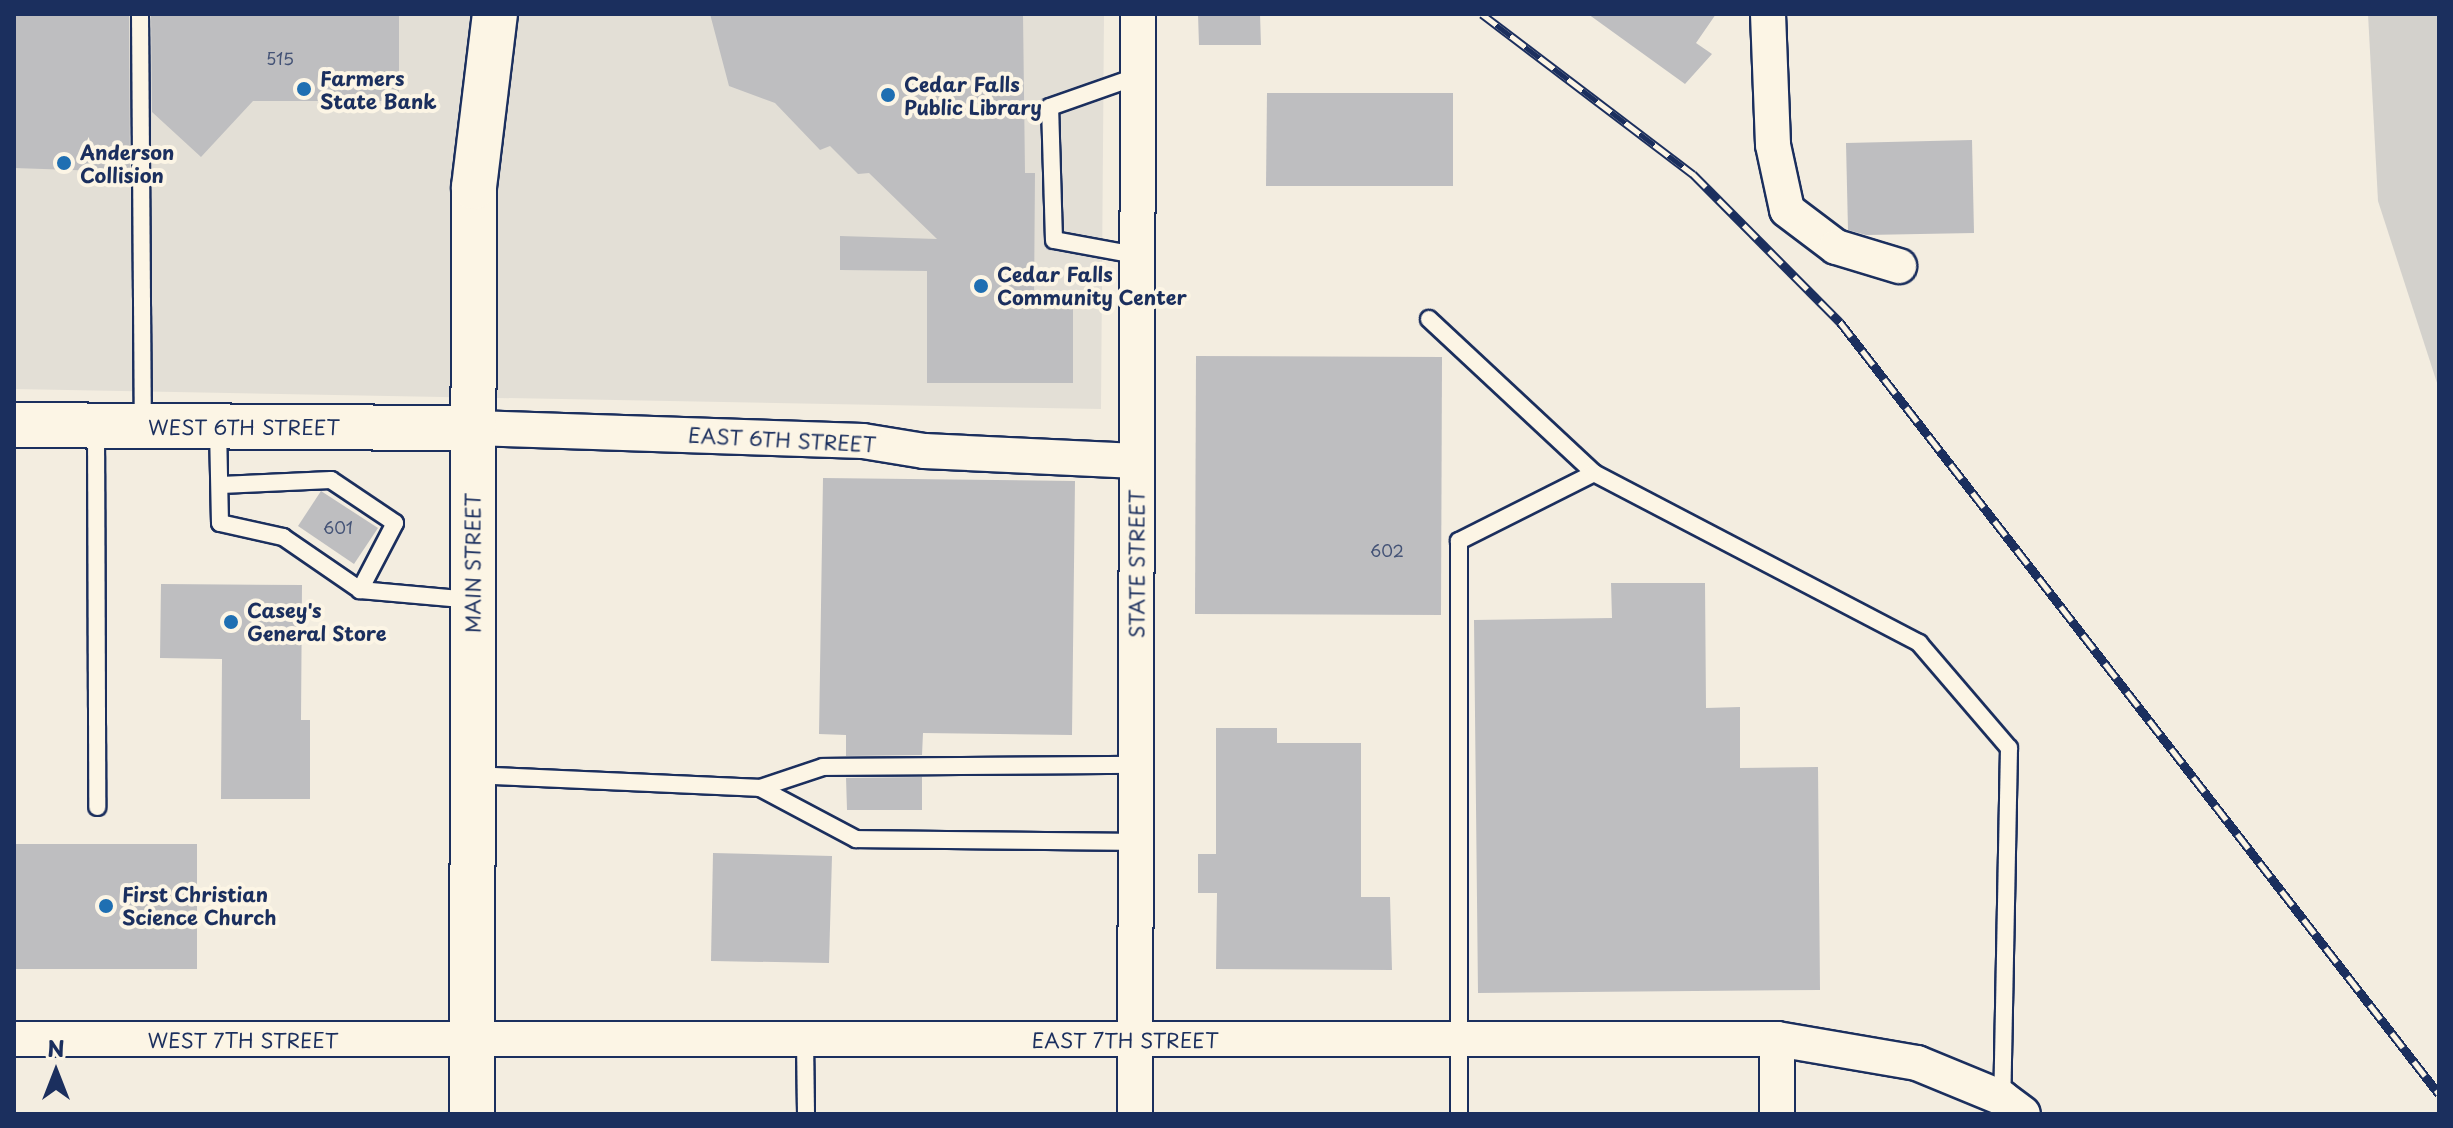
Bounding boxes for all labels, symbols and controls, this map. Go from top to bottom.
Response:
house number: 515 [266,48,294,68]
place label: Farmers State Bank [320,66,436,113]
place label: Cedar Falls Public Library [904,72,1044,119]
marker: Farmers State Bank [295,80,313,98]
marker: Cedar Falls Public Library [879,86,897,104]
place label: Anderson Collision [80,140,174,187]
marker: Anderson Collision [55,154,73,172]
place label: Cedar Falls Community Center [997,262,1189,309]
marker: Cedar Falls Community Center [972,277,990,295]
street label: WEST 6TH STREET [148,415,340,439]
street label: EAST 6TH STREET [688,423,876,457]
street label: STATE STREET [1125,489,1149,639]
street label: MAIN STREET [461,493,485,633]
house number: 601 [323,517,353,537]
house number: 602 [1370,540,1404,560]
place label: Casey's General Store [247,598,386,645]
marker: Casey's General Store [222,613,240,631]
place label: First Christian Science Church [122,882,277,929]
marker: First Christian Science Church [97,897,115,915]
street label: WEST 7TH STREET [148,1028,338,1052]
street label: EAST 7TH STREET [1032,1028,1218,1052]
text: N [47,1031,65,1064]
north arrow [16,1032,96,1112]

